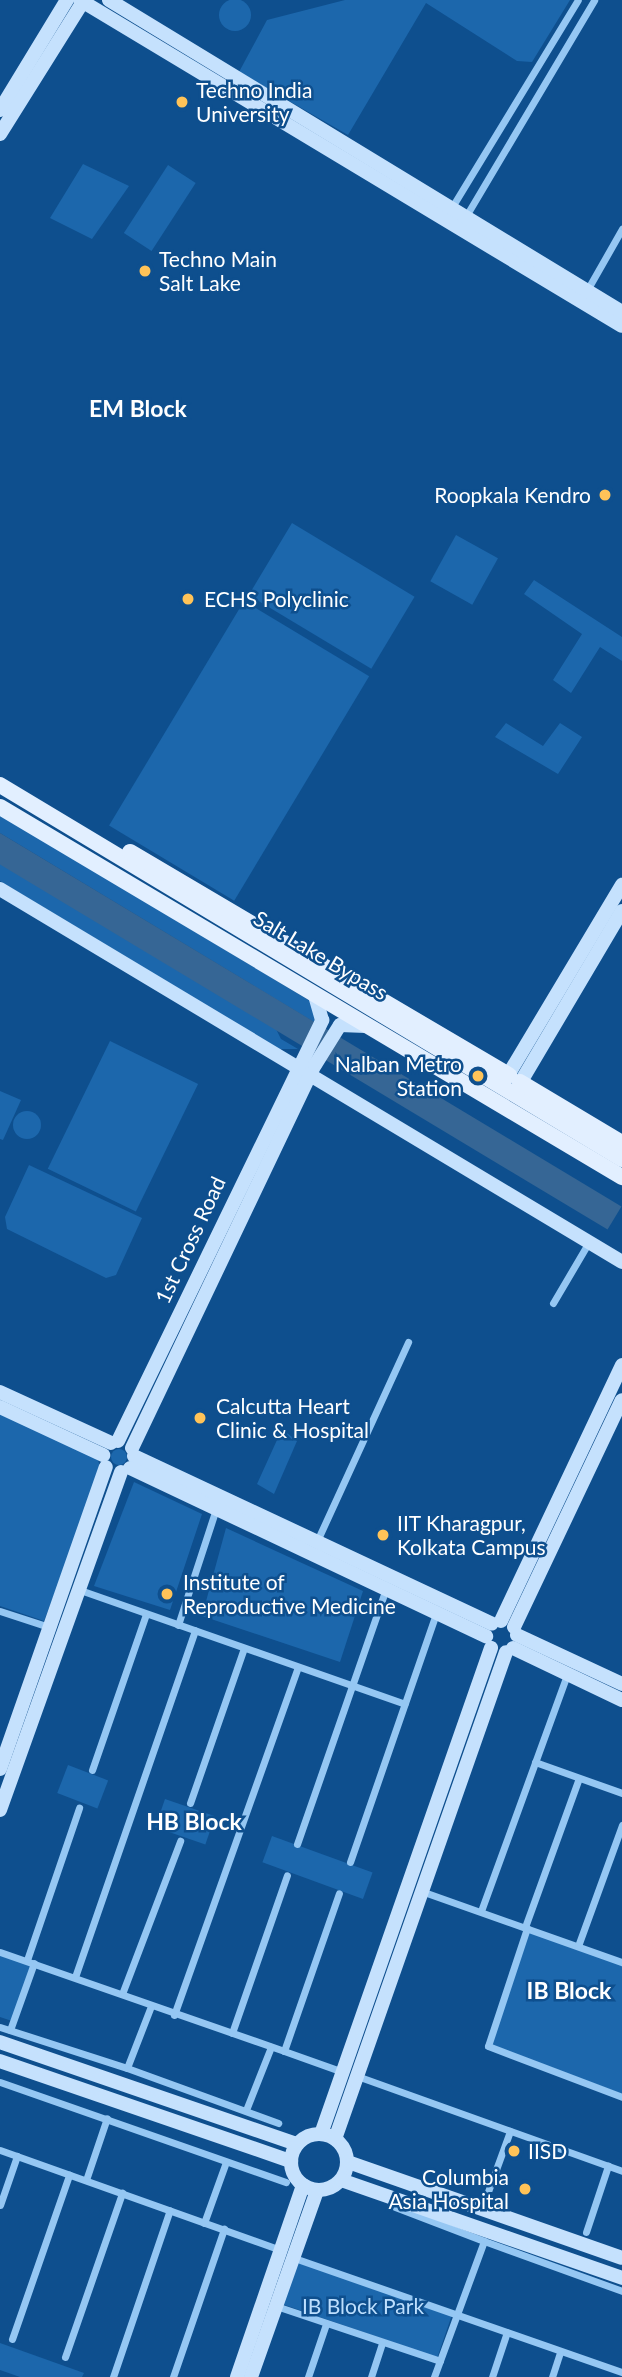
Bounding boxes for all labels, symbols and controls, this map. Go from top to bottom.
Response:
place label: Techno India University [196,77,312,127]
marker: Techno India University [174,94,190,110]
place label: Techno Main Salt Lake [159,246,277,296]
marker: Techno Main Salt Lake [137,263,153,279]
district label: EM Block [89,394,187,422]
place label: Roopkala Kendro [434,482,591,508]
marker: Roopkala Kendro [597,487,613,503]
place label: ECHS Polyclinic [204,586,349,612]
marker: ECHS Polyclinic [178,589,198,609]
street label: Salt Lake Bypass [249,905,393,1005]
place label: Nalban Metro Station [335,1051,462,1101]
marker: Nalban Metro Station [468,1066,488,1086]
street label: 1st Cross Road [150,1172,230,1308]
place label: Calcutta Heart Clinic & Hospital [216,1393,369,1443]
marker: Calcutta Heart Clinic & Hospital [190,1408,210,1428]
place label: IIT Kharagpur, Kolkata Campus [397,1510,546,1560]
marker: IIT Kharagpur, Kolkata Campus [375,1527,391,1543]
place label: Institute of Reproductive Medicine [183,1569,396,1619]
marker: Institute of Reproductive Medicine [157,1584,177,1604]
district label: HB Block [146,1807,242,1835]
district label: IB Block [527,1976,611,2004]
place label: IISD [528,2138,567,2164]
marker: IISD [506,2143,522,2159]
place label: Columbia Asia Hospital [388,2164,509,2214]
marker: Columbia Asia Hospital [515,2179,535,2199]
park label: IB Block Park [302,2293,424,2319]

